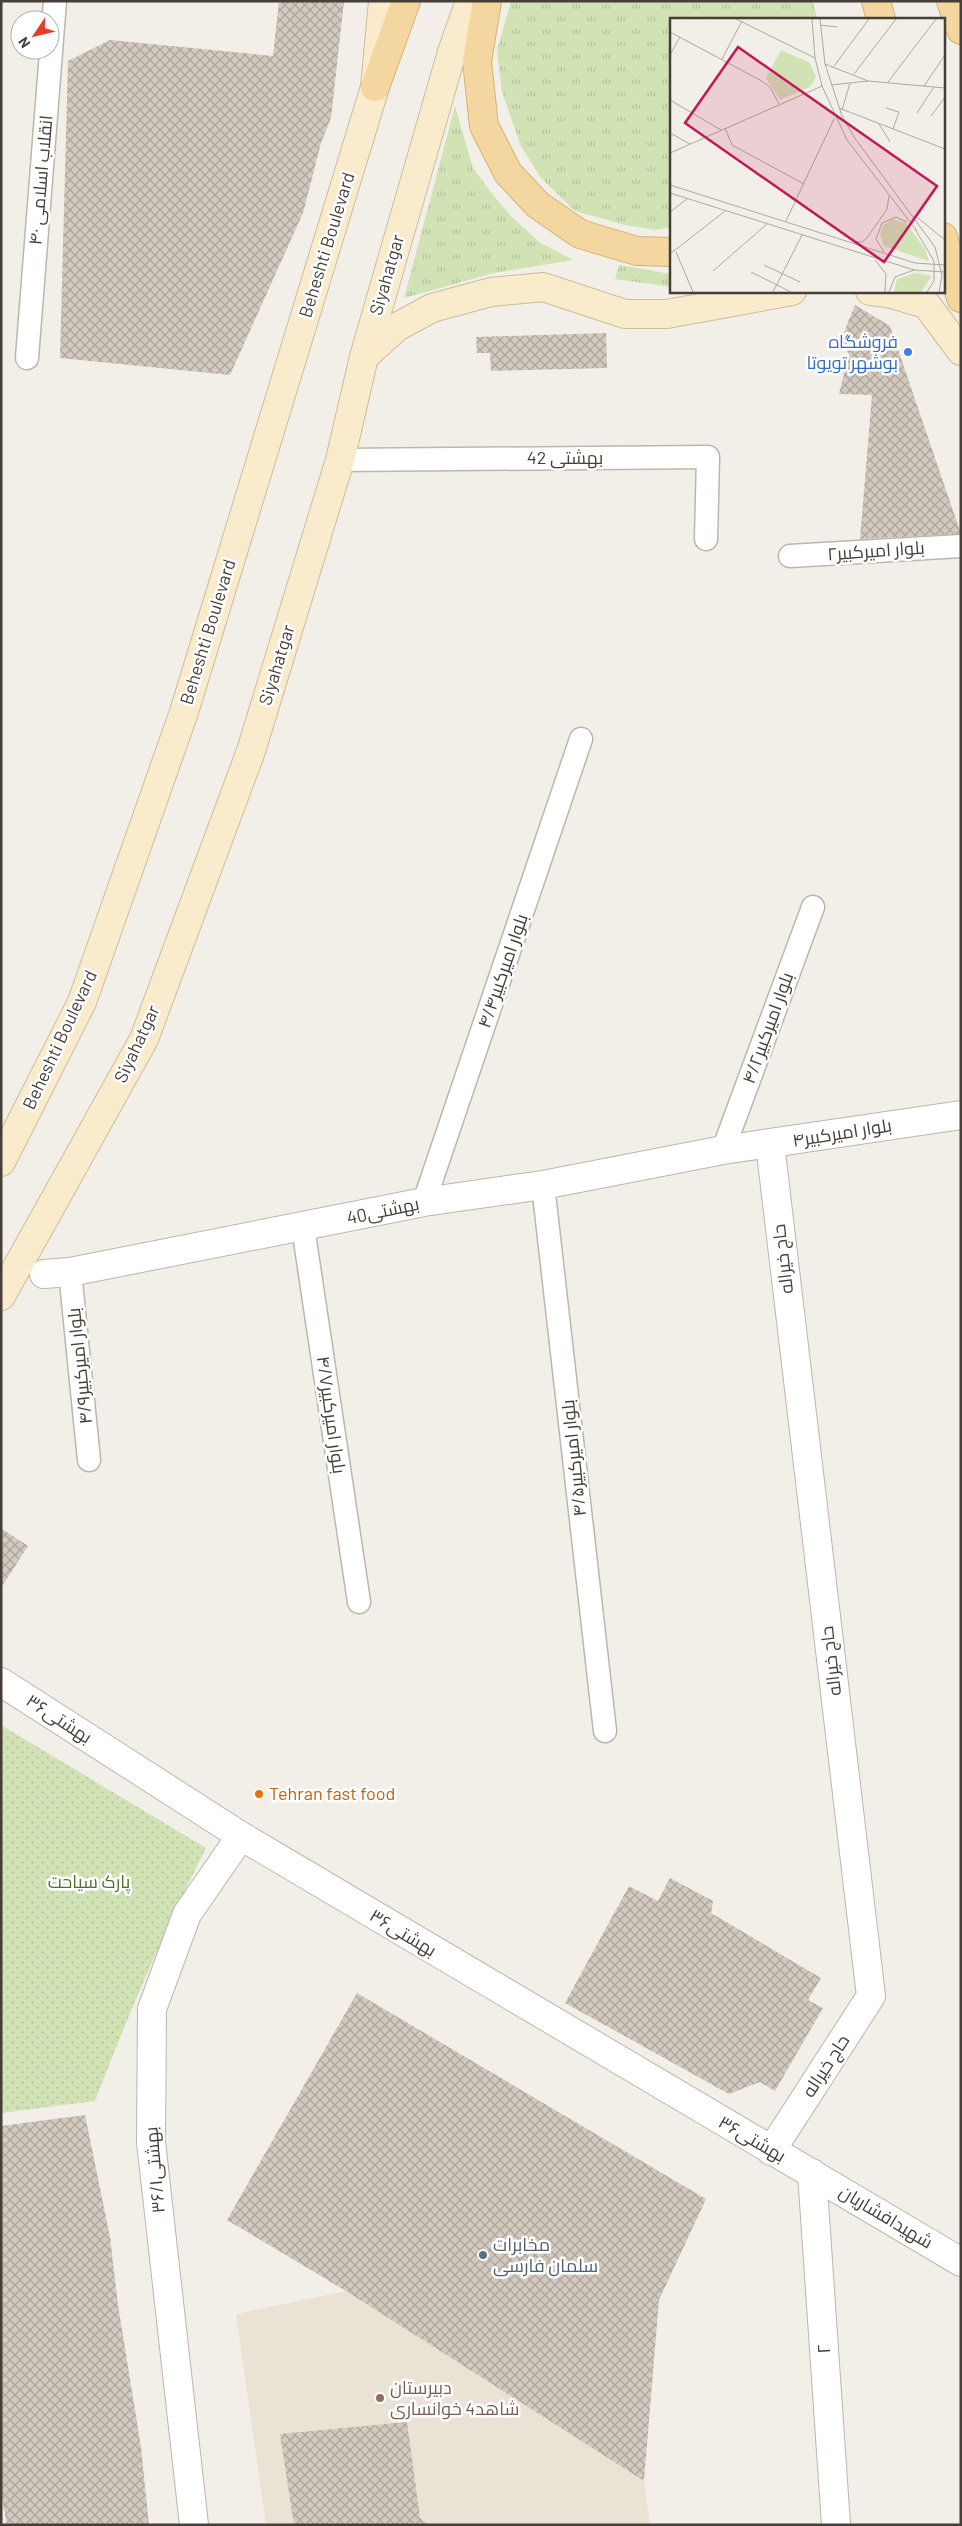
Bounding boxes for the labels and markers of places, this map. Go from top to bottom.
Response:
place label: فروشگاه بوشهر تویوتا [806,330,898,374]
marker: فروشگاه بوشهر تویوتا [902,346,914,358]
place label: Tehran fast food [269,1782,395,1804]
marker: Tehran fast food [253,1788,265,1800]
place label: مخابرات سلمان فارسی [493,2233,598,2277]
marker: مخابرات سلمان فارسی [477,2249,489,2261]
place label: دبیرستان شاهد4 خوانساری [390,2376,519,2420]
marker: دبیرستان شاهد4 خوانساری [374,2392,386,2404]

